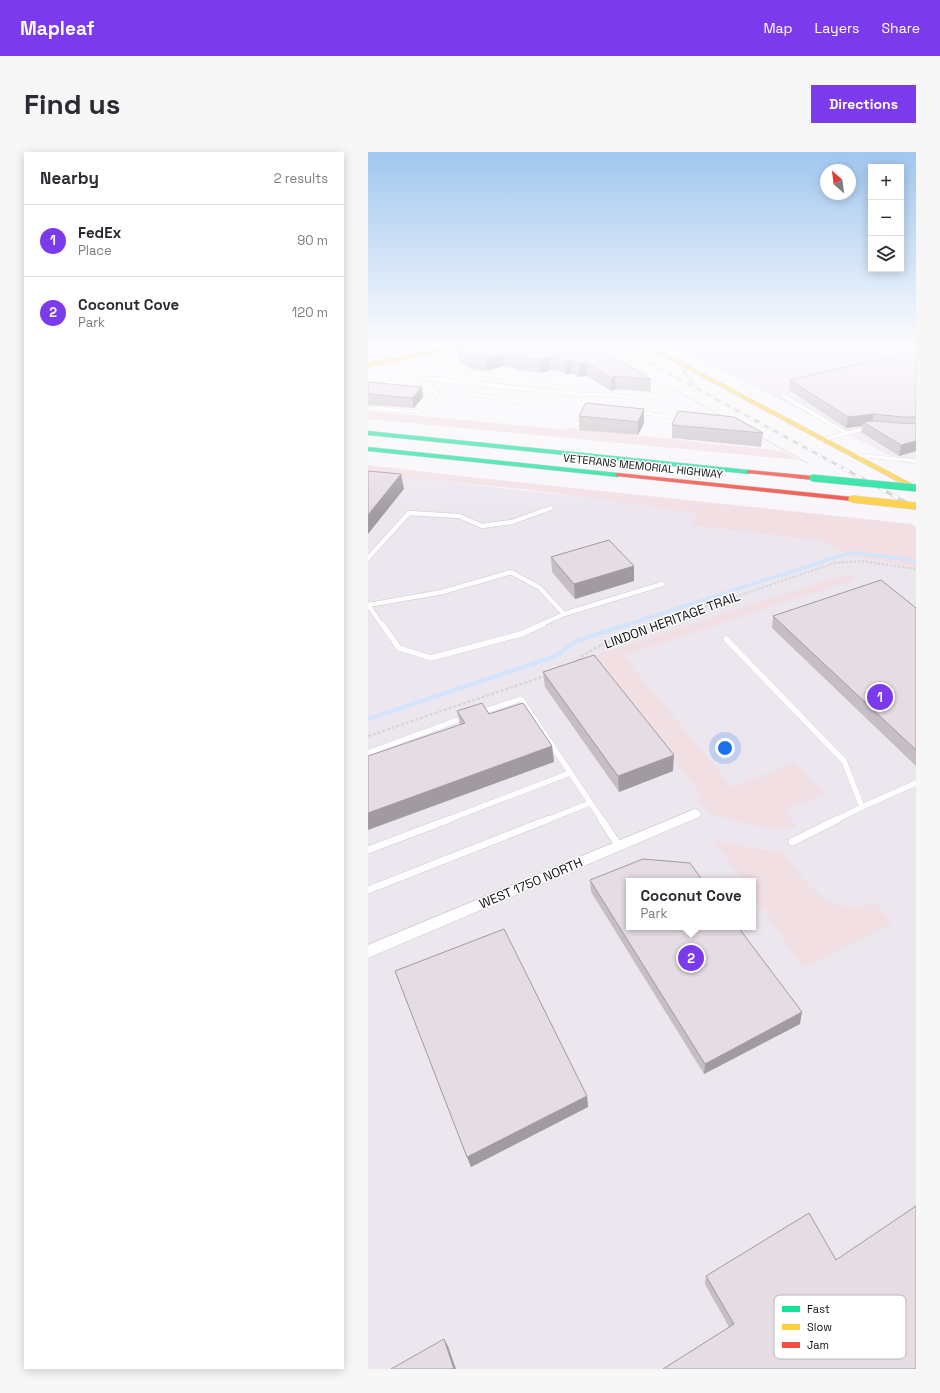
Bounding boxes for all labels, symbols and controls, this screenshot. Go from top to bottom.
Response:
text: Mapleaf [20,16,94,41]
text: Map [763,19,793,37]
text: Layers [815,19,859,37]
text: Share [881,19,920,37]
button: Directions [811,85,916,123]
text: Find us [24,86,121,122]
north arrow [820,164,856,200]
map controls [868,164,904,272]
button: + [868,164,904,200]
text: Nearby [40,167,99,189]
text: 2 results [274,170,328,187]
button: − [868,200,904,236]
text: FedEx [78,223,121,242]
text: 1 [50,232,56,249]
text: 90 m [297,232,328,249]
button: layers [868,236,904,272]
text: Place [78,242,112,259]
text: Coconut Cove [78,295,179,314]
text: 2 [49,304,57,321]
text: 120 m [292,304,328,321]
text: Park [78,314,105,331]
street label: VETERANS MEMORIAL HIGHWAY [562,451,724,481]
street label: LINDON HERITAGE TRAIL [602,587,742,653]
pin: 1 [867,682,893,712]
your location [715,738,735,758]
street label: WEST 1750 NORTH [477,854,585,912]
popup [626,878,756,930]
text: Coconut Cove [640,886,742,905]
text: Park [640,905,667,922]
pin: 2 [678,943,704,973]
legend [774,1295,906,1359]
text: Fast [807,1302,830,1316]
text: Slow [807,1320,832,1334]
text: Jam [807,1338,829,1352]

